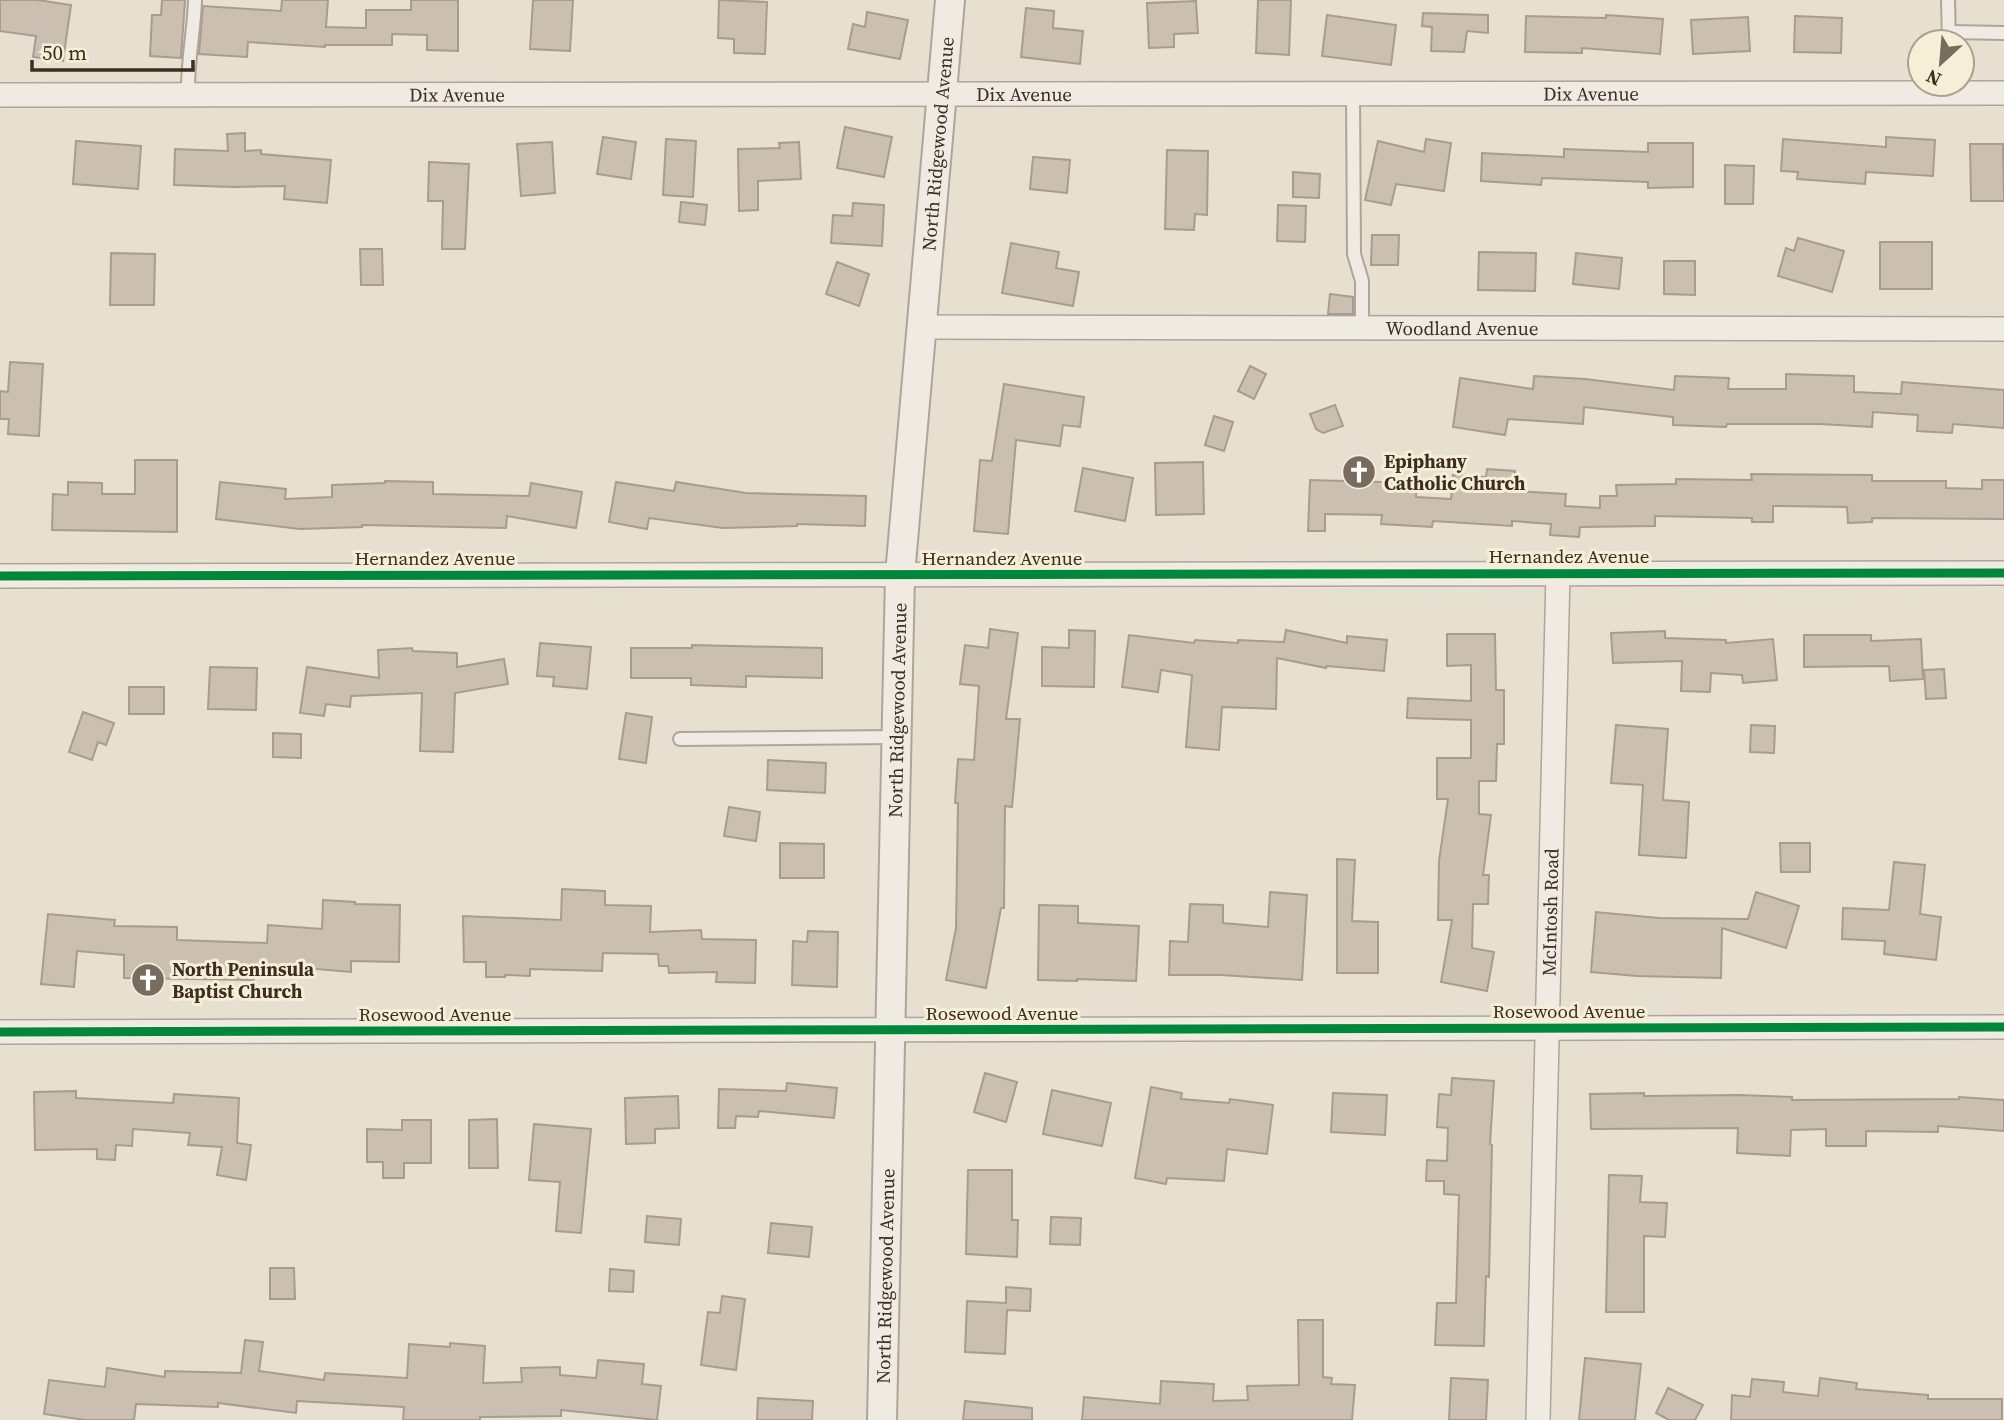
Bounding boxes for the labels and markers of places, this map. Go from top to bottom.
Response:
place label: Epiphany Catholic Church [1384,448,1526,496]
church icon: Epiphany Catholic Church [1340,453,1378,491]
place label: North Peninsula Baptist Church [172,956,315,1004]
church icon: North Peninsula Baptist Church [129,961,167,999]

